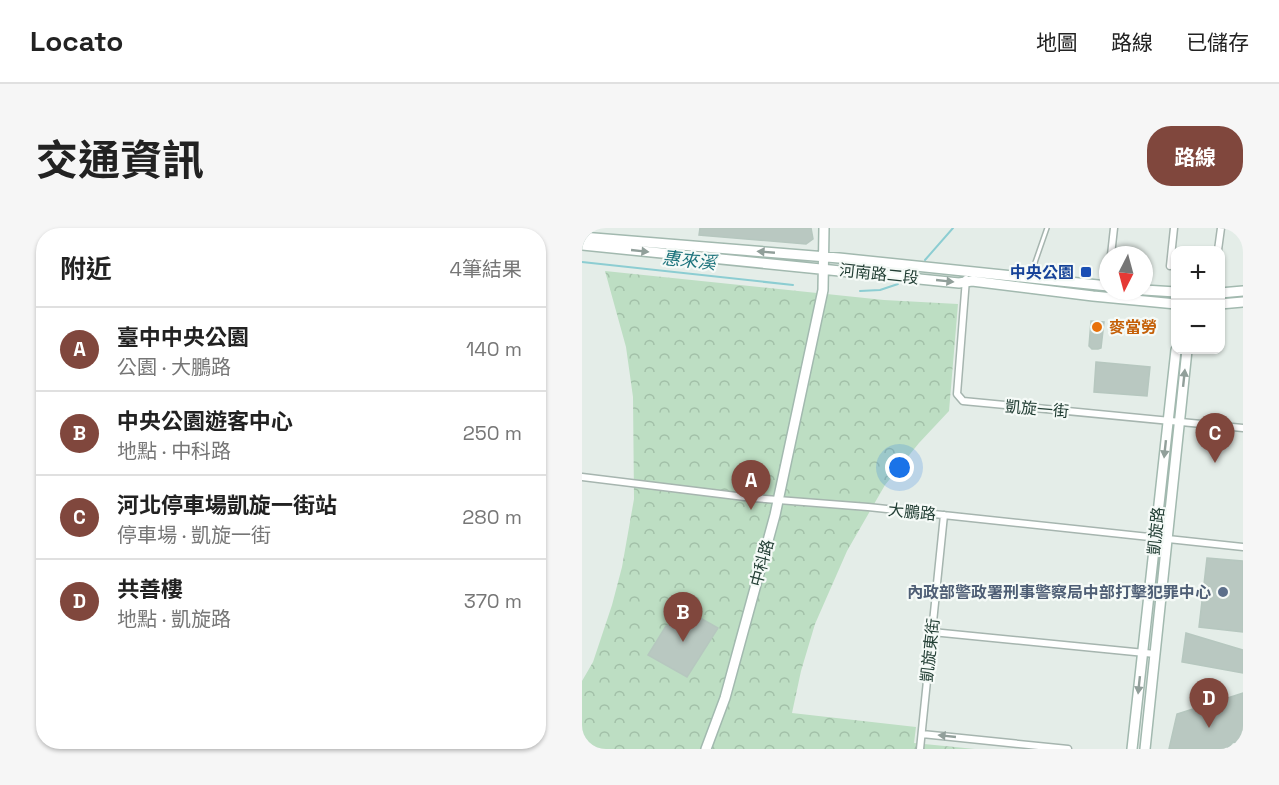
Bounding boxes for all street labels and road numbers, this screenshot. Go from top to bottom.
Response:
street label: 河南路二段 [838,259,920,289]
street label: 凱旋一街 [1004,396,1070,422]
street label: 大鵬路 [887,499,937,525]
street label: 凱旋路 [1143,506,1169,556]
street label: 中科路 [746,537,778,589]
street label: 凱旋東街 [916,617,944,683]

